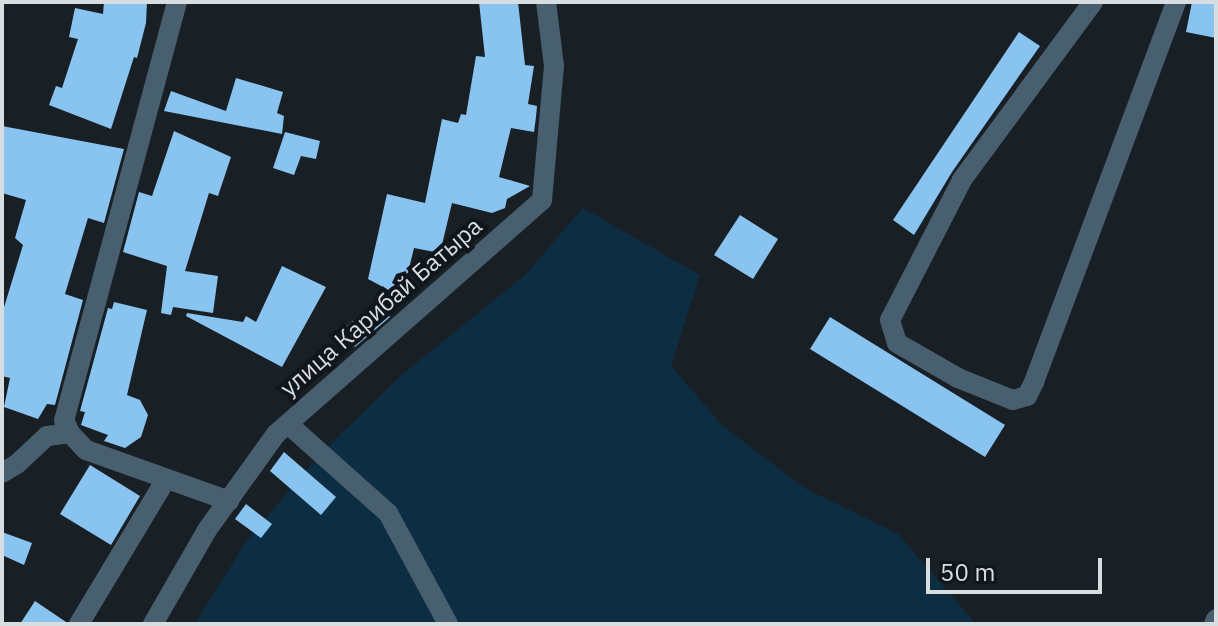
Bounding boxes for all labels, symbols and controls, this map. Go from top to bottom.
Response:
street label: улица Карибай Батыра [274,212,488,402]
scale bar [930,542,1106,592]
text: 50 m [940,556,995,588]

